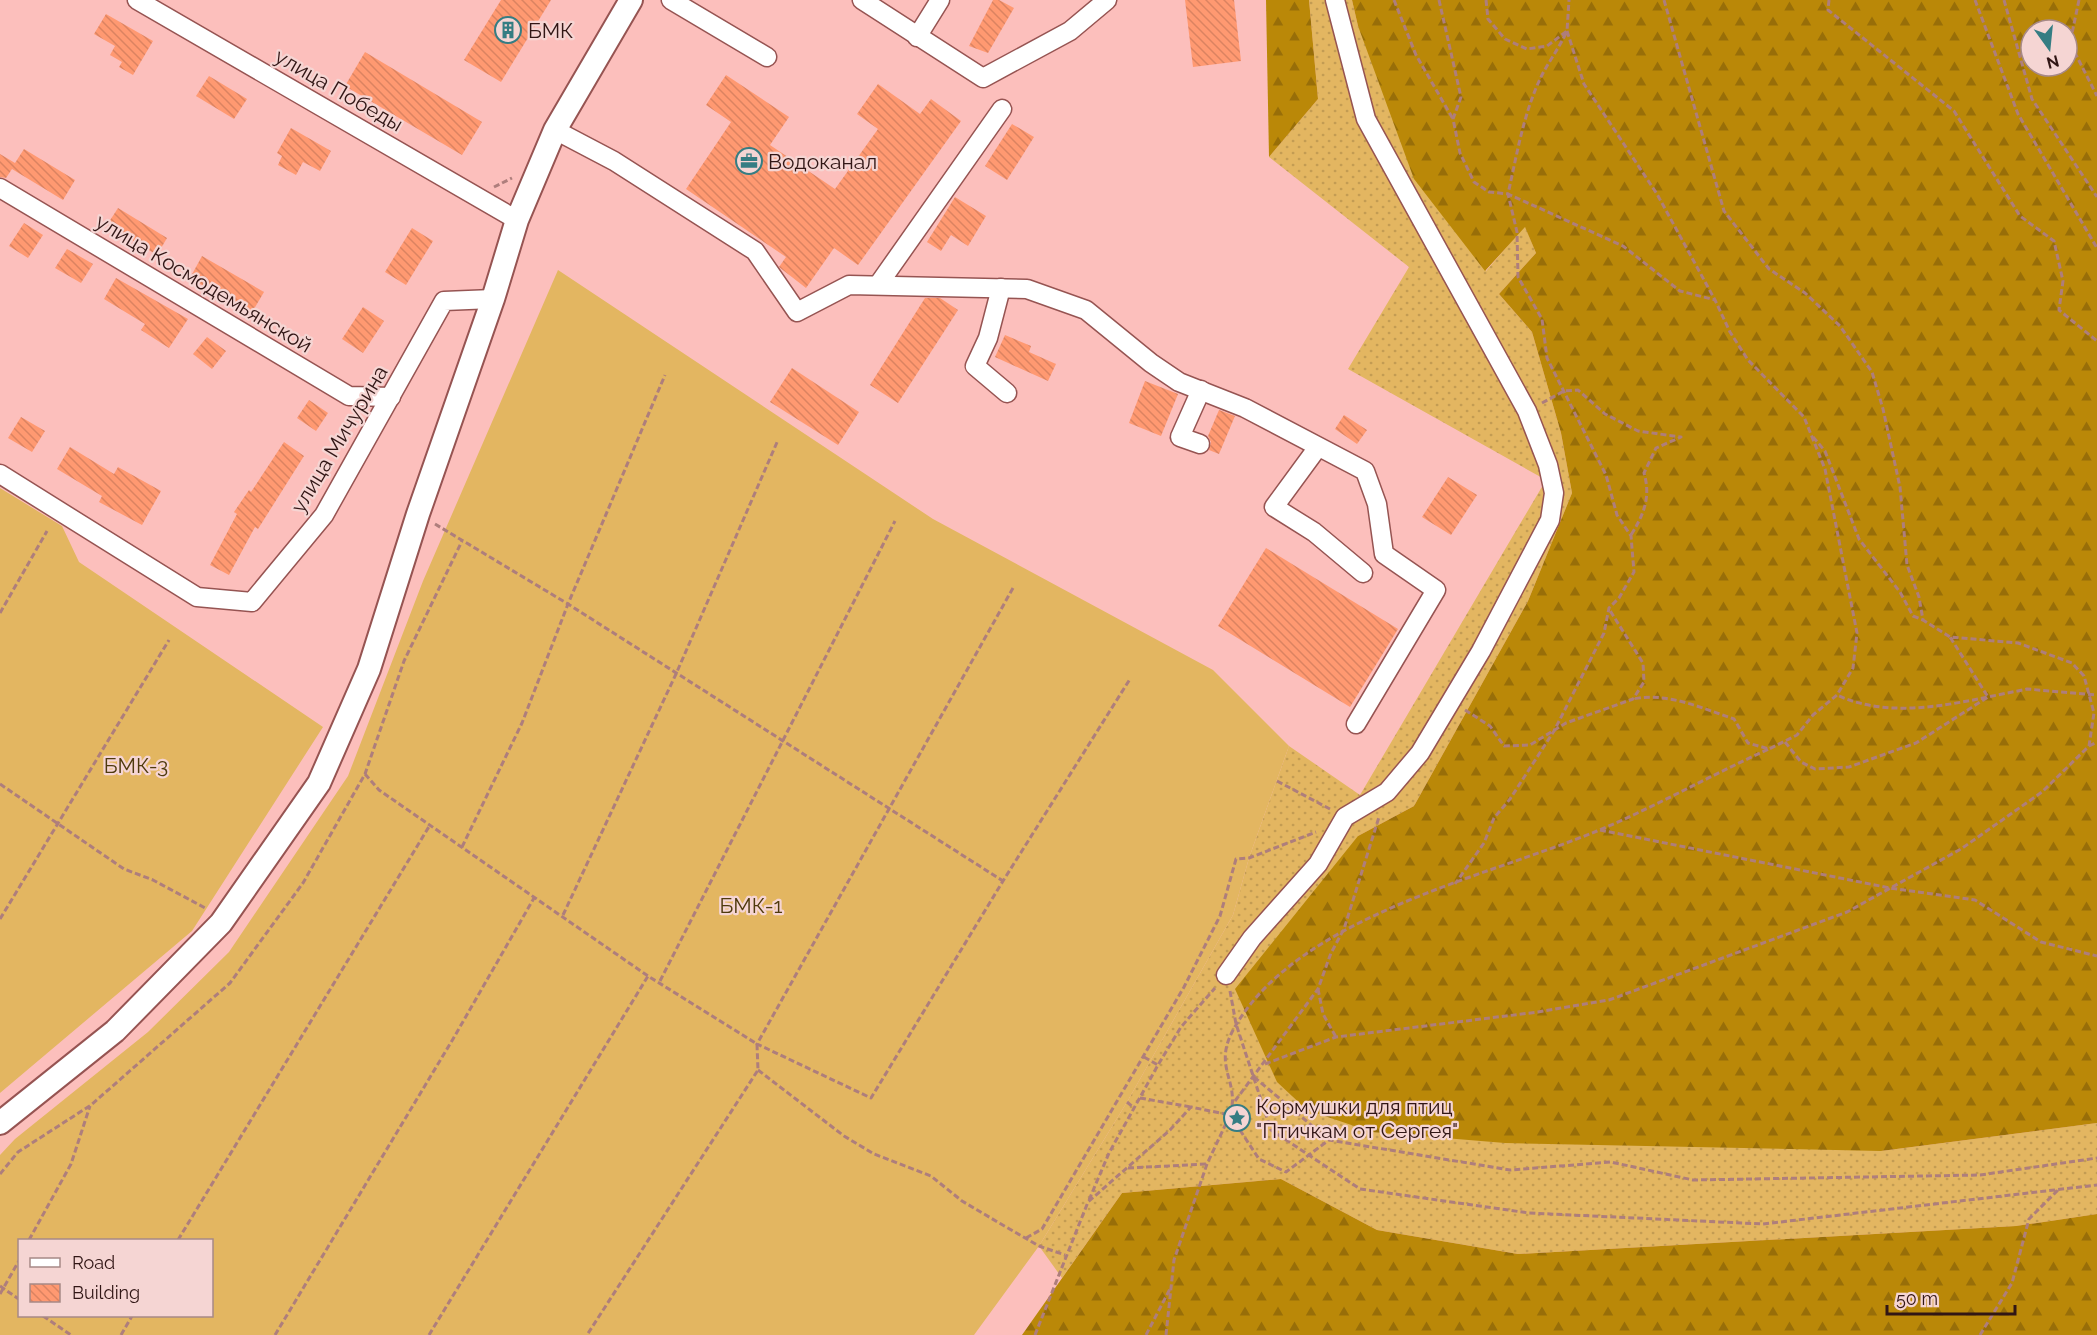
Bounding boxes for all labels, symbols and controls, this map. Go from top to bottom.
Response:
building icon: БМК [493,15,523,45]
place label: БМК [528,18,573,43]
north arrow [2019,18,2079,78]
street label: улица Победы [270,43,408,137]
text: N [2044,51,2061,73]
office icon: Водоканал [734,146,764,176]
place label: Водоканал [768,149,877,174]
street label: улица Космодемьянской [91,208,317,358]
street label: улица Мичурина [285,361,393,517]
park label: БМК-3 [104,753,168,778]
park label: БМК-1 [720,893,782,918]
place label: Кормушки для птиц "Птичкам от Сергея" [1256,1094,1458,1143]
place icon: Кормушки для птиц "Птичкам от Сергея" [1222,1103,1252,1133]
legend [18,1239,213,1317]
text: Road [72,1252,115,1273]
scale bar [1887,1278,2014,1316]
text: Building [72,1282,140,1303]
text: 50 m [1896,1288,1938,1309]

